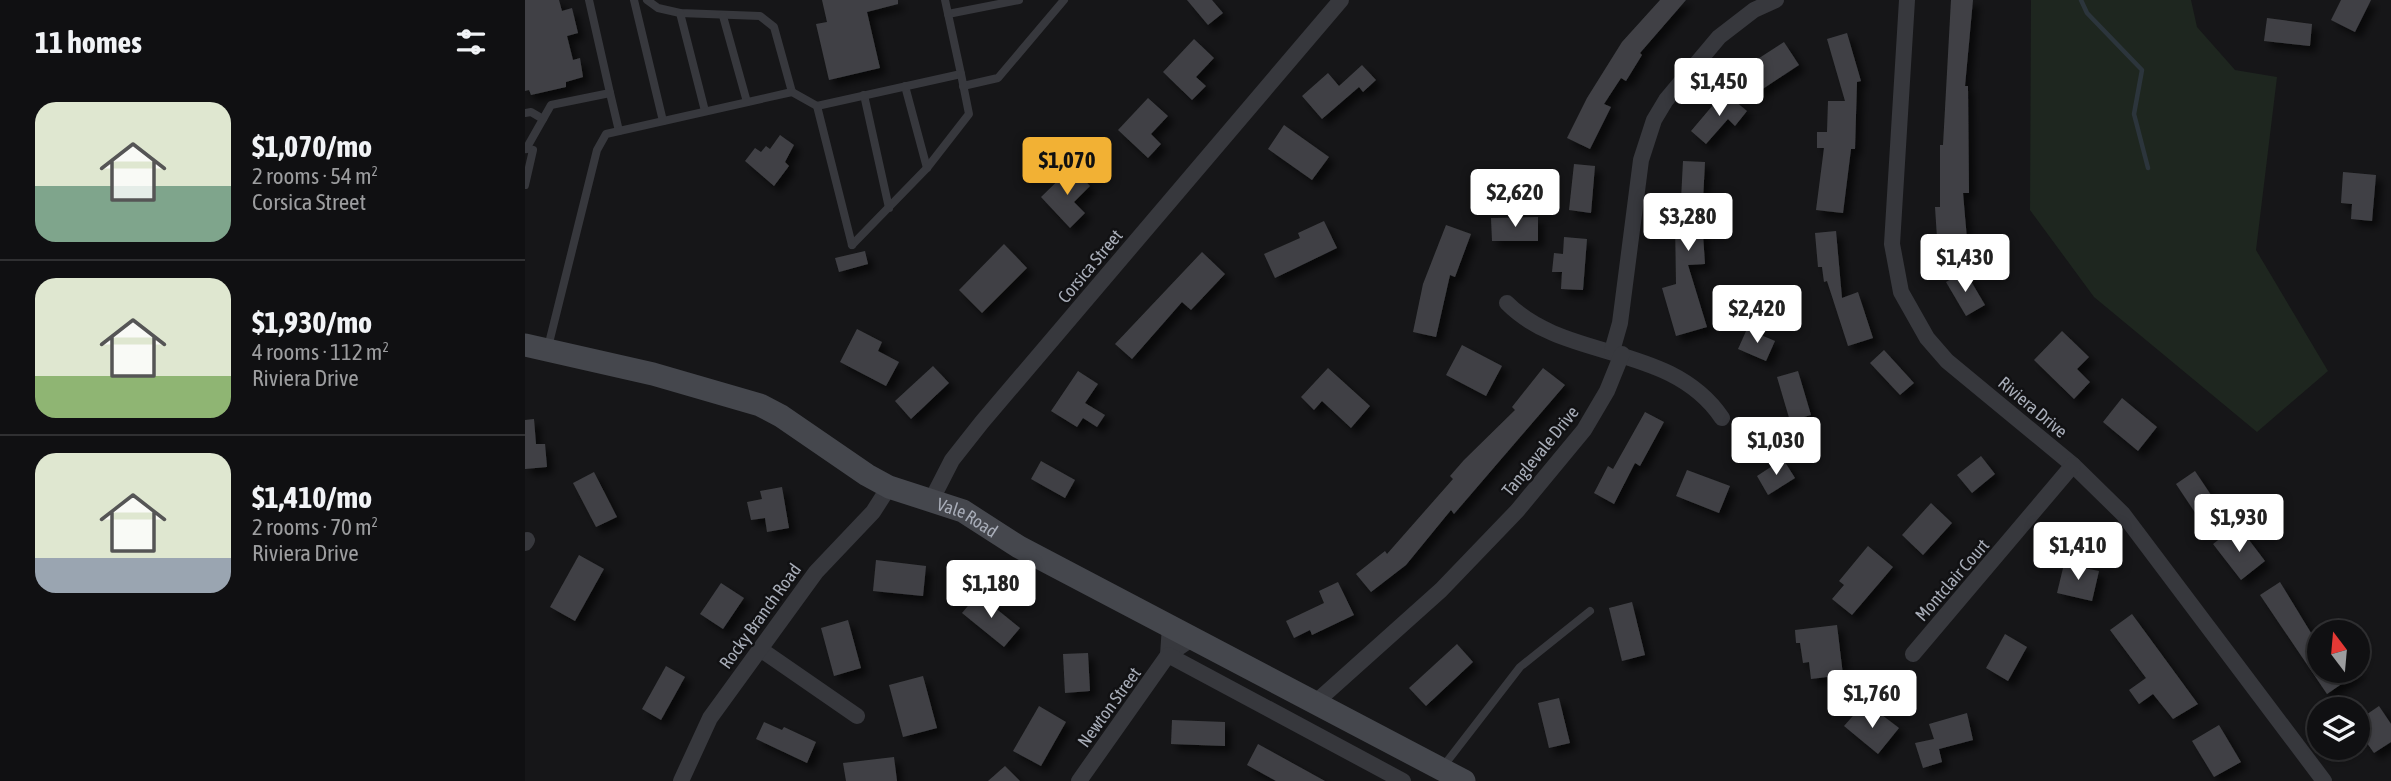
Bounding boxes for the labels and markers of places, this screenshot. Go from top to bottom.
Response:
pin: $1,450 [1662,58,1776,118]
pin: $1,070 [1010,138,1124,197]
pin: $2,620 [1458,170,1572,229]
pin: $3,280 [1631,194,1745,253]
pin: $1,430 [1908,234,2022,294]
pin: $2,420 [1700,286,1814,345]
pin: $1,030 [1719,418,1833,477]
pin: $1,930 [2182,494,2296,554]
pin: $1,410 [2021,522,2135,582]
pin: $1,180 [934,560,1048,620]
pin: $1,760 [1815,670,1929,730]

